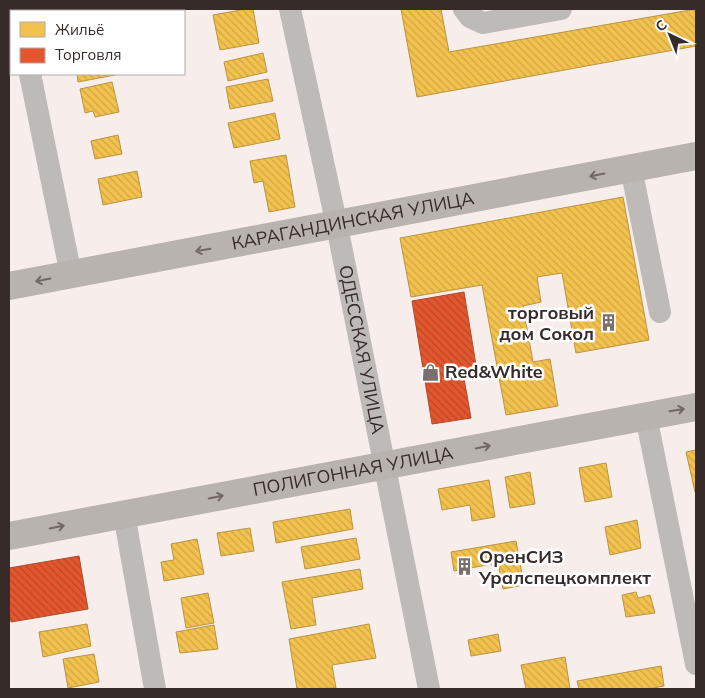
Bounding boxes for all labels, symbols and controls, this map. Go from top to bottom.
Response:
legend [10,10,185,75]
north arrow [645,10,695,60]
text: С [651,16,671,35]
text: Жильё [55,20,104,39]
text: Торговля [55,45,122,64]
one-way arrow [589,171,605,180]
street label: КАРАГАНДИНСКАЯ УЛИЦА [230,186,476,255]
one-way arrow [195,246,211,256]
street label: ОДЕССКАЯ УЛИЦА [334,263,390,436]
one-way arrow [35,276,51,285]
place label: торговый дом Сокол [499,301,594,345]
building icon: торговый дом Сокол [598,313,618,333]
place label: Red&White [445,360,543,383]
shop icon: Red&White [421,362,441,382]
one-way arrow [669,405,685,414]
street label: ПОЛИГОННАЯ УЛИЦА [251,441,455,501]
one-way arrow [475,442,491,451]
one-way arrow [208,492,224,502]
one-way arrow [48,522,64,532]
place label: ОренСИЗ Уралспецкомплект [478,545,651,589]
building icon: ОренСИЗ Уралспецкомплект [455,557,475,577]

